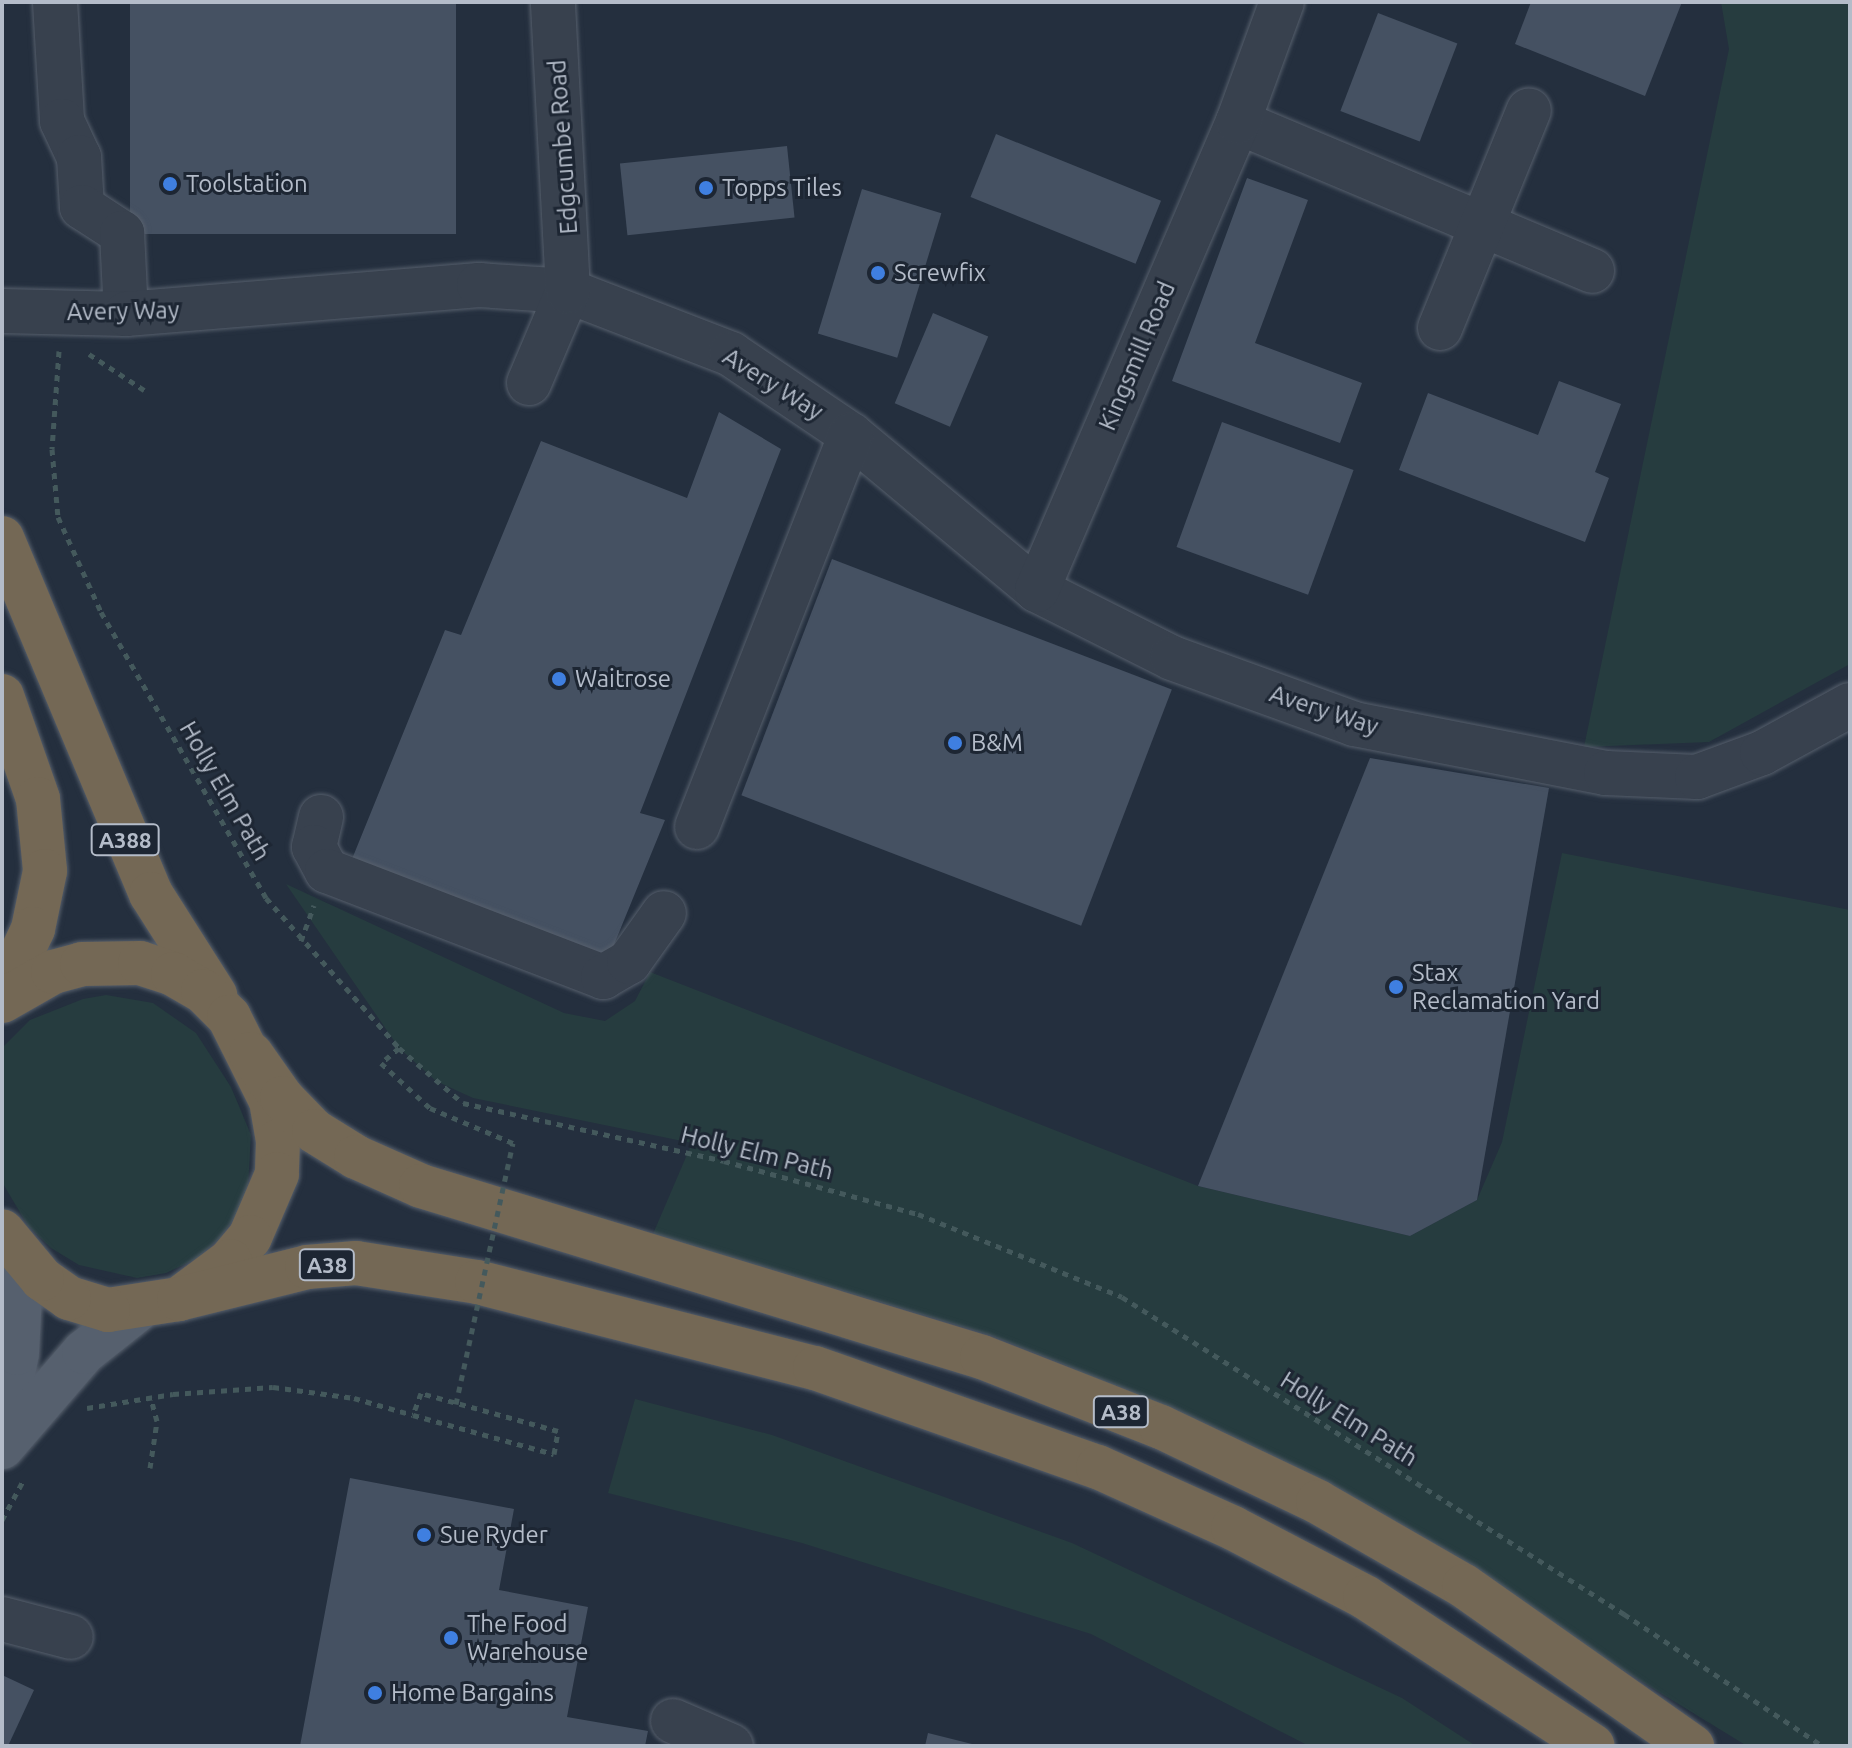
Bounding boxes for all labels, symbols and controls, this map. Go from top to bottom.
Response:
street label: Edgcumbe Road [543,59,583,235]
place label: Toolstation [186,170,308,198]
place label: Topps Tiles [722,174,842,202]
marker: Toolstation [161,175,179,193]
marker: Topps Tiles [697,179,715,197]
place label: Screwfix [894,259,986,287]
marker: Screwfix [869,264,887,282]
street label: Kingsmill Road [1093,277,1181,435]
street label: Avery Way [67,296,179,326]
street label: Avery Way [718,342,828,426]
place label: Waitrose [575,665,671,693]
marker: Waitrose [550,670,568,688]
street label: Avery Way [1266,679,1382,741]
street label: Holly Elm Path [174,716,276,866]
place label: B&M [971,729,1023,757]
marker: B&M [946,734,964,752]
road number: A388 [89,822,161,858]
place label: Stax Reclamation Yard [1412,959,1600,1015]
marker: Stax Reclamation Yard [1387,978,1405,996]
street label: Holly Elm Path [678,1120,836,1186]
road number: A38 [297,1247,357,1283]
street label: Holly Elm Path [1275,1365,1423,1473]
road number: A38 [1091,1394,1151,1430]
place label: Sue Ryder [440,1521,548,1549]
marker: Sue Ryder [415,1526,433,1544]
place label: The Food Warehouse [467,1610,588,1666]
marker: The Food Warehouse [442,1629,460,1647]
place label: Home Bargains [391,1679,554,1707]
marker: Home Bargains [366,1684,384,1702]

